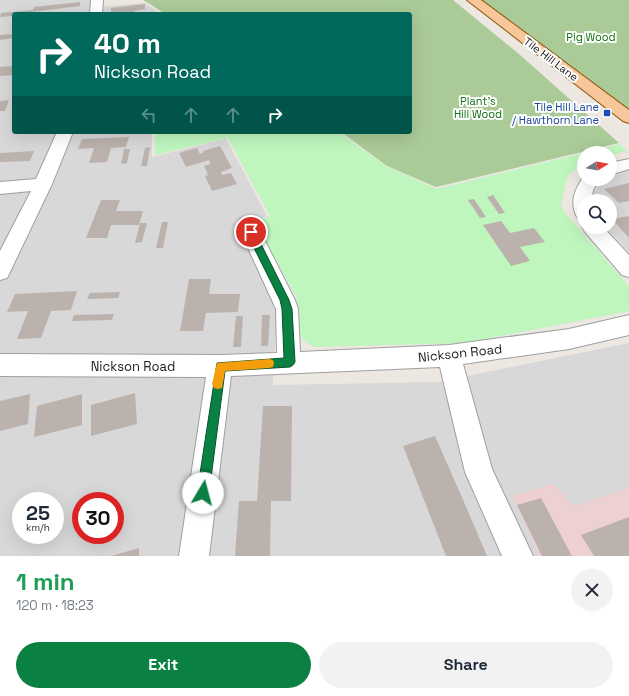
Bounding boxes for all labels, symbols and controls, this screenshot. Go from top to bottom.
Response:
text: 40 m [94,25,161,61]
icon: right [28,28,80,80]
park label: Pig Wood [566,30,616,44]
street label: Tile Hill Lane [521,34,581,84]
text: Nickson Road [94,60,211,83]
park label: Plant's Hill Wood [454,94,502,121]
place label: Tile Hill Lane / Hawthorn Lane [512,100,599,127]
icon: left [138,104,160,126]
icon: ahead [180,104,202,126]
icon: ahead [222,104,244,126]
icon: right [264,104,286,126]
marker: Tile Hill Lane / Hawthorn Lane [602,108,612,118]
north arrow [577,146,617,186]
map controls [577,146,617,234]
button: search [577,194,617,234]
pin [234,215,268,249]
icon: arrive [240,221,262,243]
street label: Nickson Road [417,340,503,366]
street label: Nickson Road [91,358,175,375]
position arrow [182,472,224,514]
speed limit sign: 30 [72,492,124,544]
text: 25 [26,500,50,526]
text: km/h [26,521,50,534]
text: 1 min [16,566,75,597]
button: close [571,569,613,611]
text: 120 m · 18:23 [16,597,94,614]
button: Exit [16,642,311,688]
button: Share [319,642,613,688]

